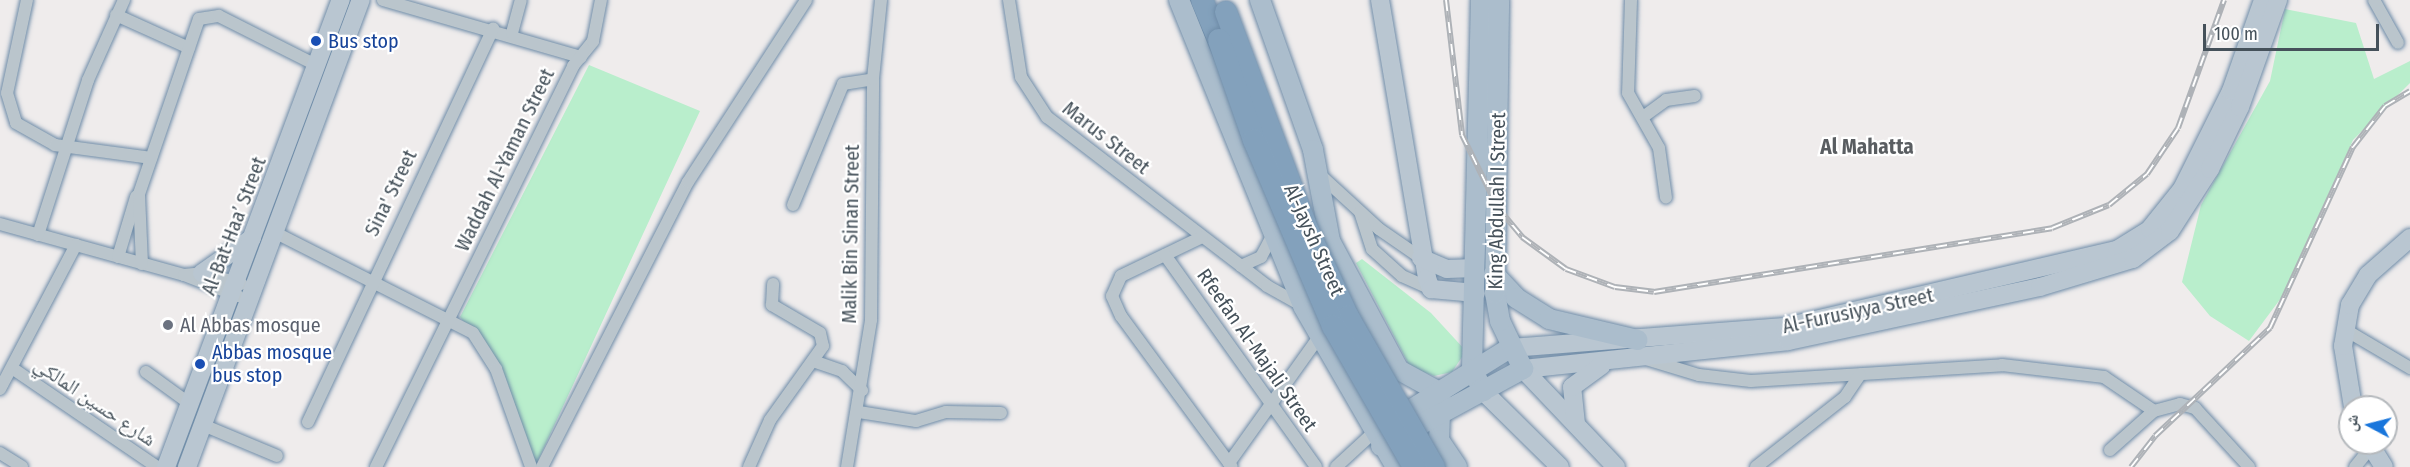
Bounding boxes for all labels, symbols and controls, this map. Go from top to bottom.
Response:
scale bar [2206,12,2382,50]
text: 100 m [2214,23,2258,45]
place label: Bus stop [328,29,399,53]
marker: Bus stop [309,34,323,48]
street label: Waddah Al-Yaman Street [450,65,560,255]
street label: Marus Street [1058,97,1154,179]
street label: King Abdullah I Street [1483,112,1511,290]
district label: Al Mahatta [1820,134,1914,160]
street label: Malik Bin Sinan Street [837,144,865,324]
street label: Sina' Street [360,146,422,240]
street label: Al-Bat-Haa’ Street [197,153,271,299]
street label: Al-Jaysh Street [1279,181,1349,299]
street label: Rfeefan Al-Majali Street [1192,264,1322,436]
street label: Al-Furusiyya Street [1780,283,1936,339]
place label: Al Abbas mosque [180,313,321,337]
marker: Al Abbas mosque [161,318,175,332]
place label: Abbas mosque bus stop [212,340,332,387]
street label: شارع حسين المالكي [30,352,160,452]
marker: Abbas mosque bus stop [193,357,207,371]
north arrow [2338,395,2398,455]
text: ش [2341,413,2362,433]

